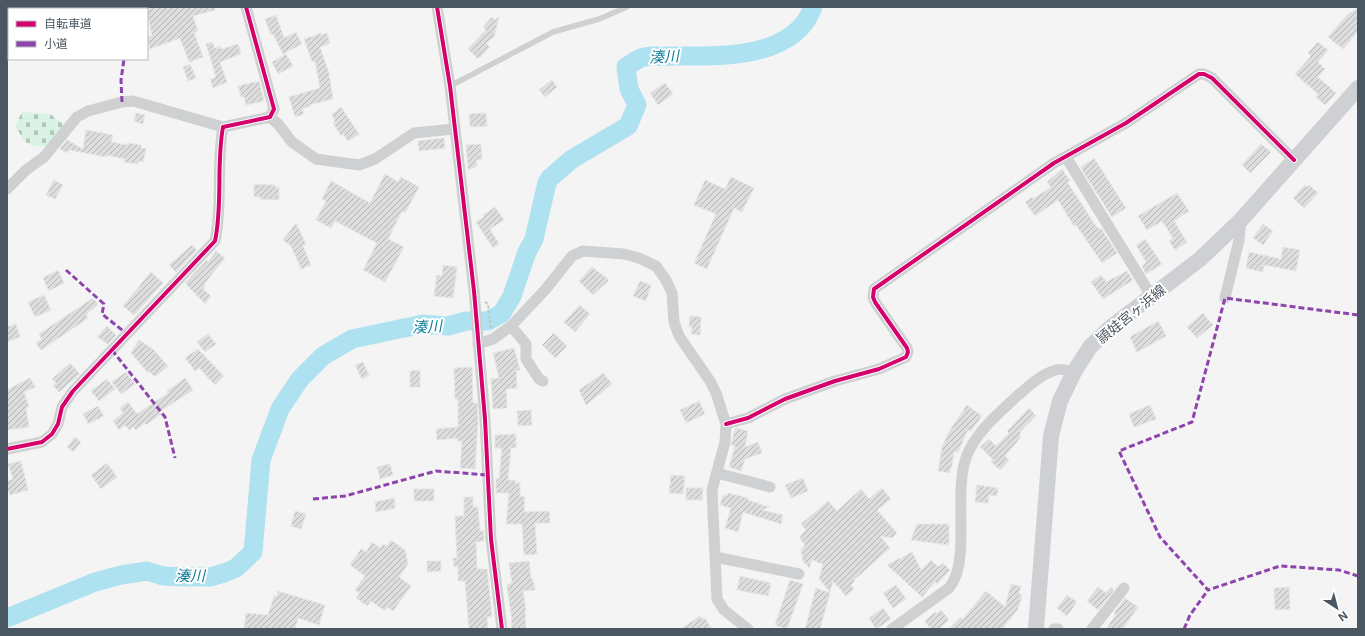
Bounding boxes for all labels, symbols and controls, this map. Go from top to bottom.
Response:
legend [8,8,148,60]
text: 自転車道 [44,16,92,31]
text: 小道 [44,36,68,51]
water label: 湊川 [648,46,681,67]
street label: 頴娃宮ヶ浜線 [1093,281,1169,347]
water label: 湊川 [411,316,444,337]
water label: 湊川 [175,566,207,585]
north arrow [1317,588,1357,628]
text: N [1335,608,1350,624]

